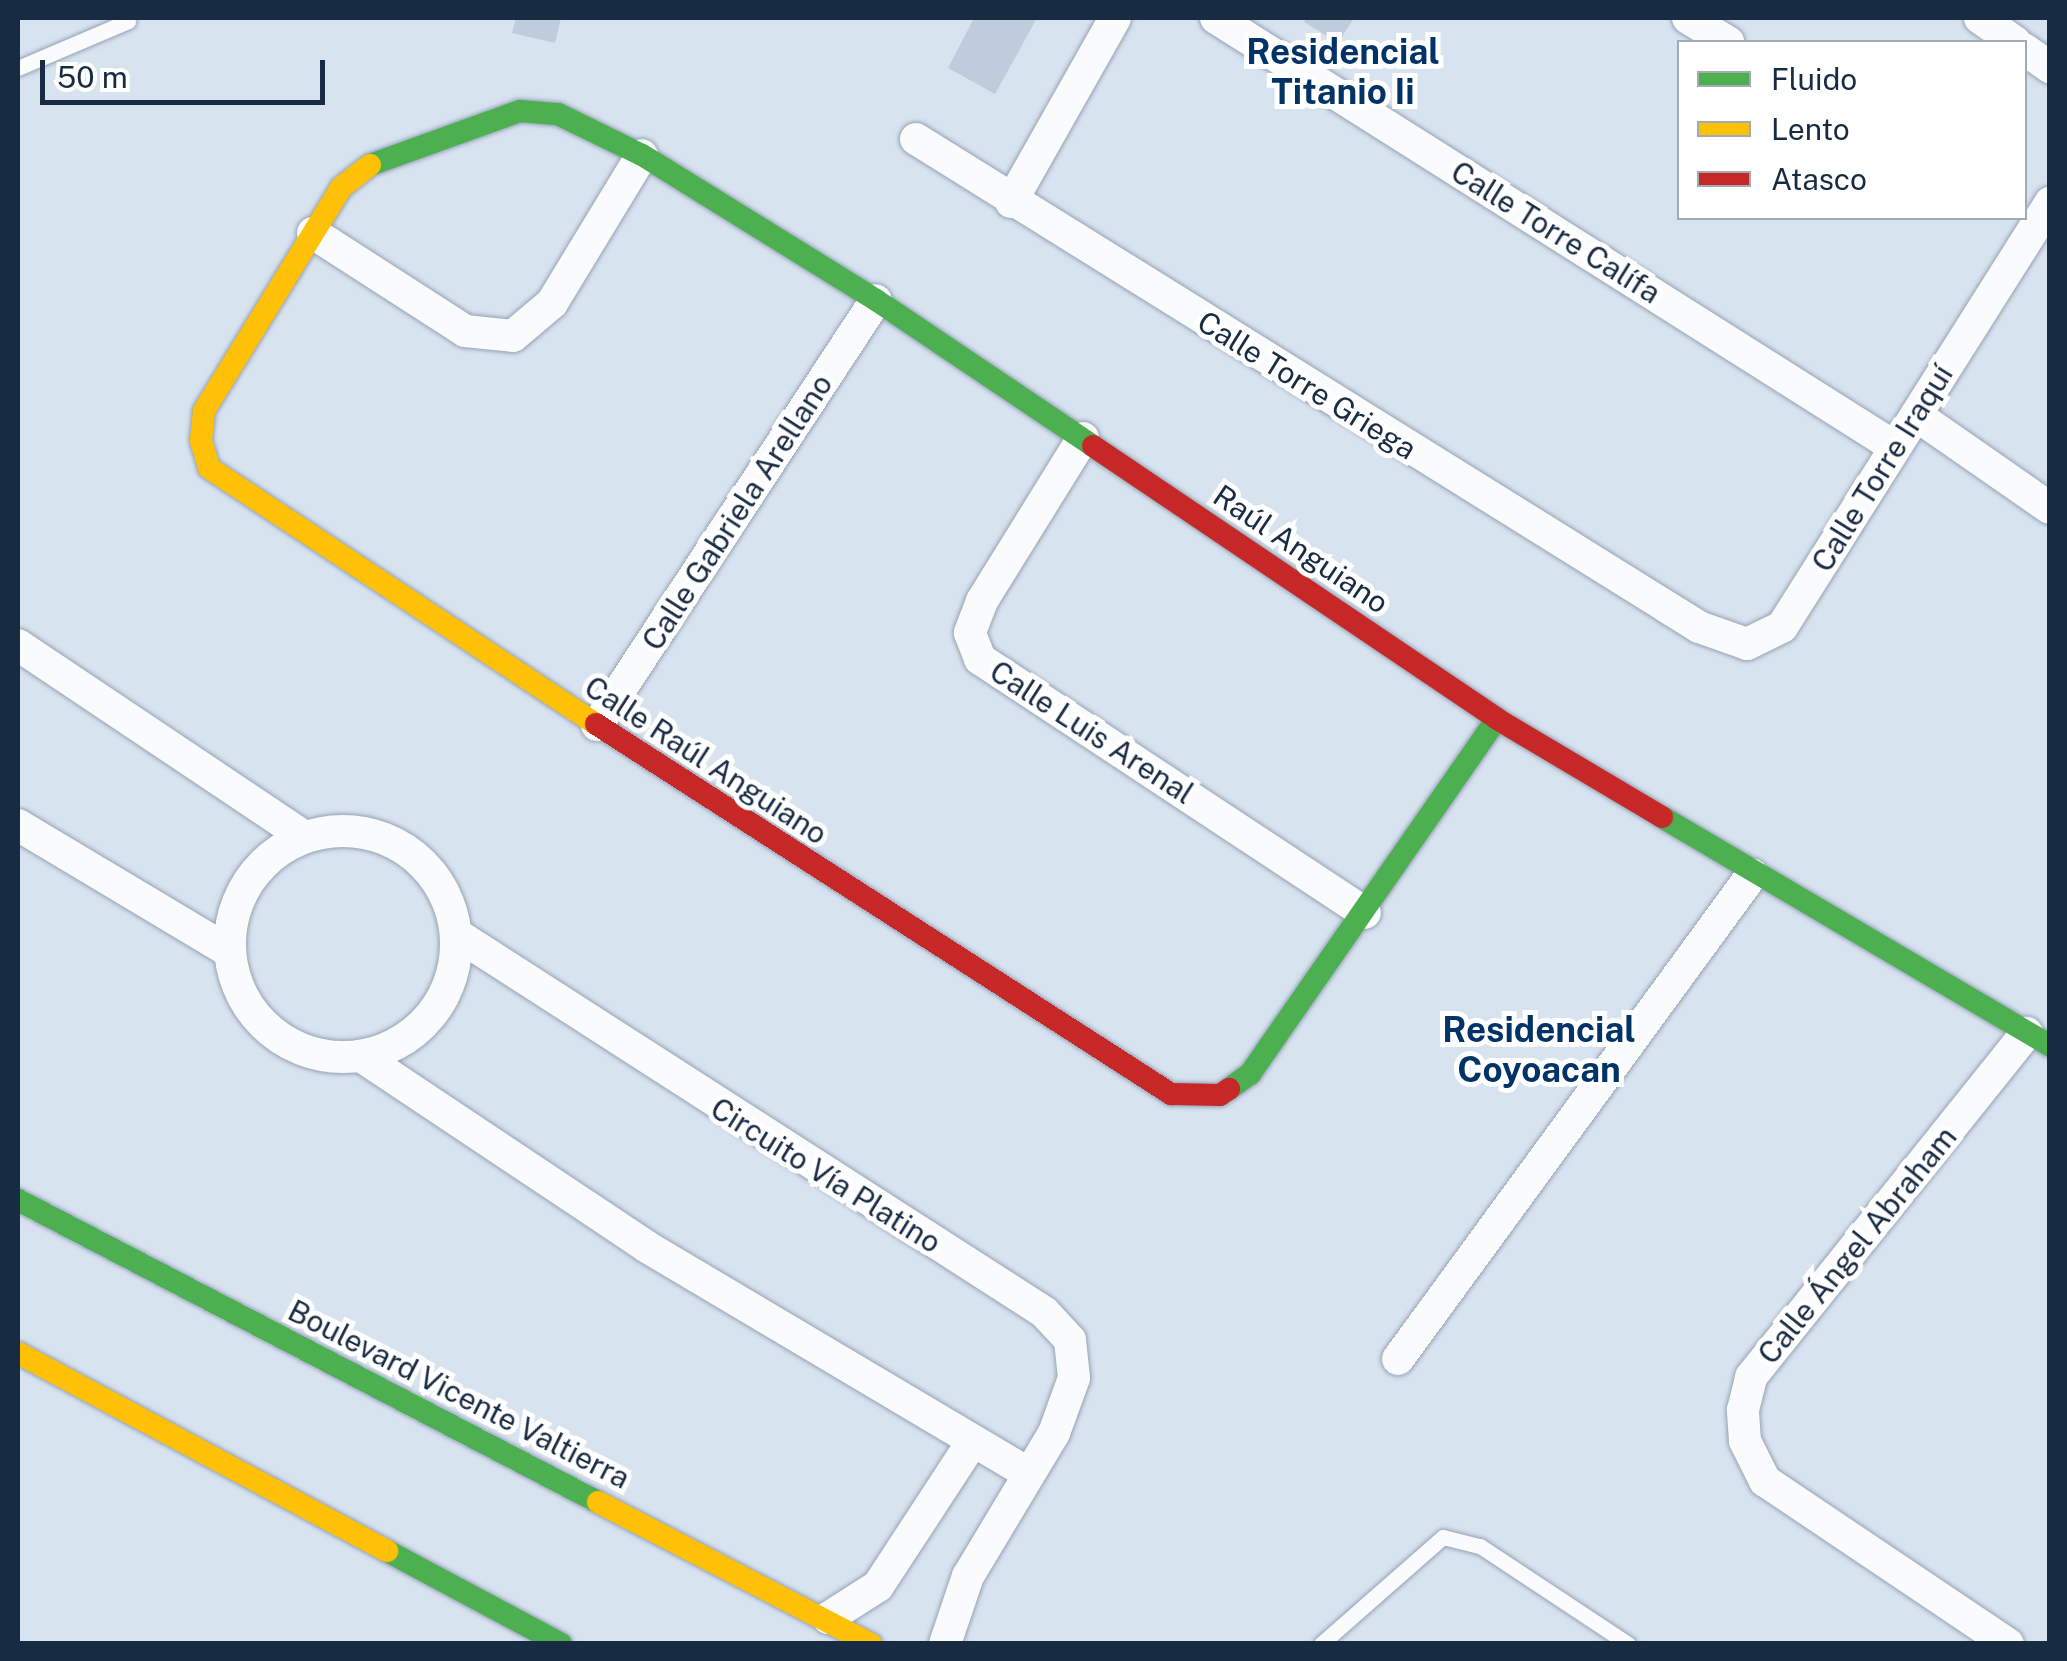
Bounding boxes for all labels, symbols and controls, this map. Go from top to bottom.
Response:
district label: Residencial Titanio Ii [1246,31,1440,113]
scale bar [45,40,330,102]
legend [1677,40,2027,220]
text: 50 m [57,59,128,95]
text: Fluido [1771,61,1857,97]
text: Lento [1771,111,1850,147]
street label: Calle Torre Calífa [1445,153,1667,311]
text: Atasco [1771,161,1867,197]
street label: Calle Torre Griega [1191,303,1423,467]
street label: Calle Torre Iraquí [1804,358,1960,578]
street label: Calle Gabriela Arellano [634,367,840,657]
street label: Raúl Anguiano [1207,477,1395,621]
street label: Calle Luis Arenal [983,653,1201,811]
street label: Calle Raúl Anguiano [578,668,834,852]
district label: Residencial Coyoacan [1442,1009,1636,1091]
street label: Circuito Vía Platino [704,1089,948,1261]
street label: Calle Ángel Abraham [1750,1119,1964,1371]
street label: Boulevard Vicente Valtierra [282,1292,636,1496]

